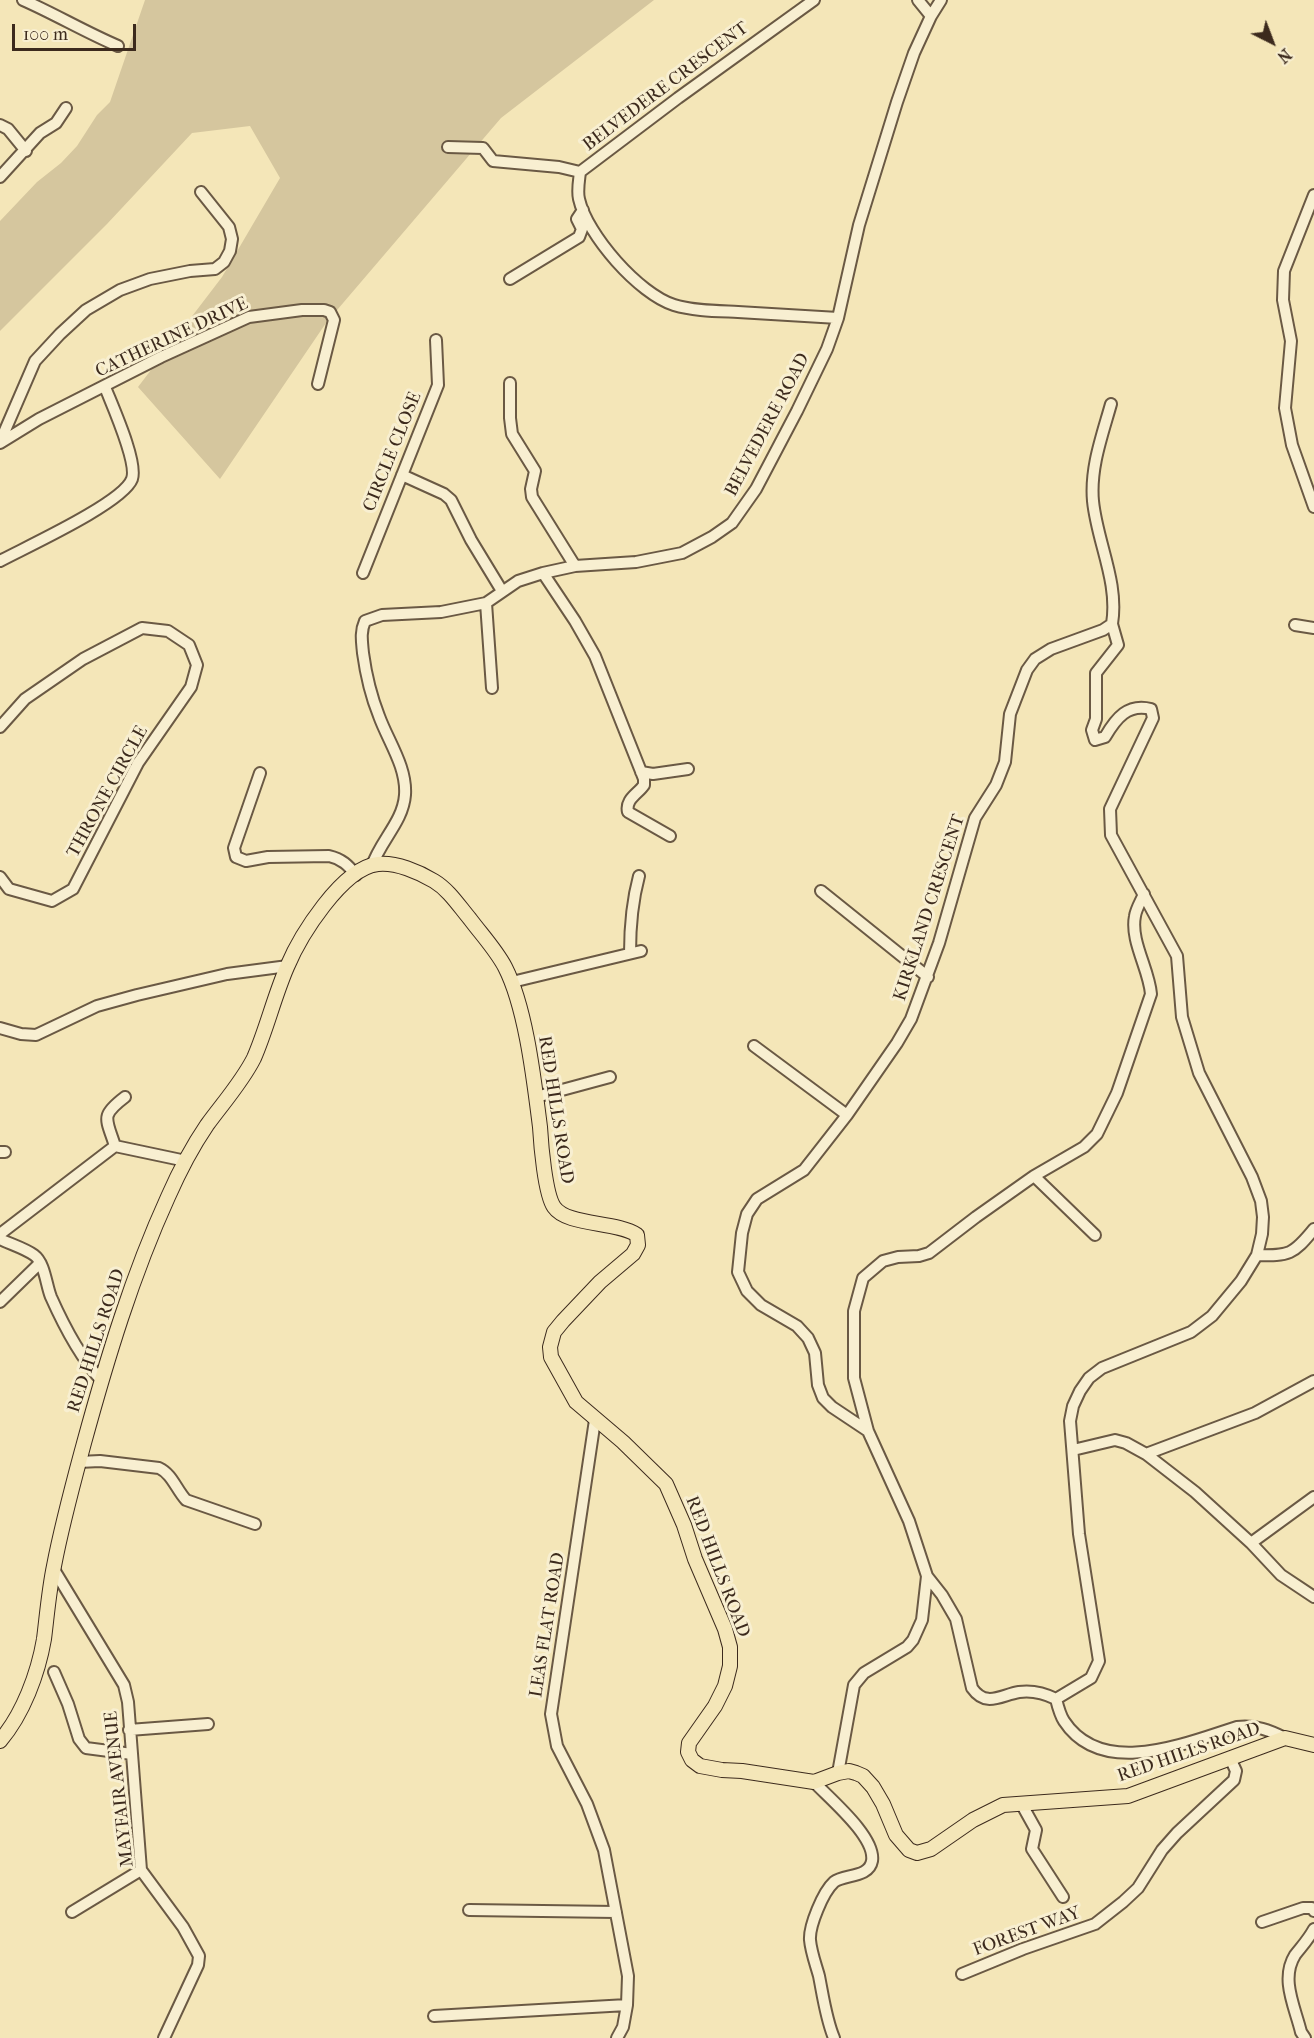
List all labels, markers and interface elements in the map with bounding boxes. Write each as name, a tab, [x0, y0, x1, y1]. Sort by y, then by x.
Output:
scale bar	[15, 12, 140, 50]
north arrow	[1242, 12, 1302, 72]
street label: BELVEDERE CRESCENT	[579, 18, 753, 156]
text: 100 m	[23, 24, 68, 45]
text: N	[1274, 45, 1295, 67]
street label: CATHERINE DRIVE	[92, 293, 252, 383]
street label: BELVEDERE ROAD	[721, 350, 815, 500]
street label: CIRCLE CLOSE	[359, 389, 427, 515]
street label: THRONE CIRCLE	[63, 722, 153, 862]
street label: KIRKLAND CRESCENT	[890, 812, 970, 1004]
street label: RED HILLS ROAD	[533, 1034, 577, 1186]
street label: RED HILLS ROAD	[64, 1267, 130, 1415]
street label: RED HILLS ROAD	[680, 1493, 754, 1641]
street label: LEAS FLAT ROAD	[526, 1551, 570, 1699]
street label: MAYFAIR AVENUE	[101, 1710, 139, 1868]
street label: RED HILLS ROAD	[1115, 1718, 1263, 1788]
street label: FOREST WAY	[970, 1903, 1084, 1961]

